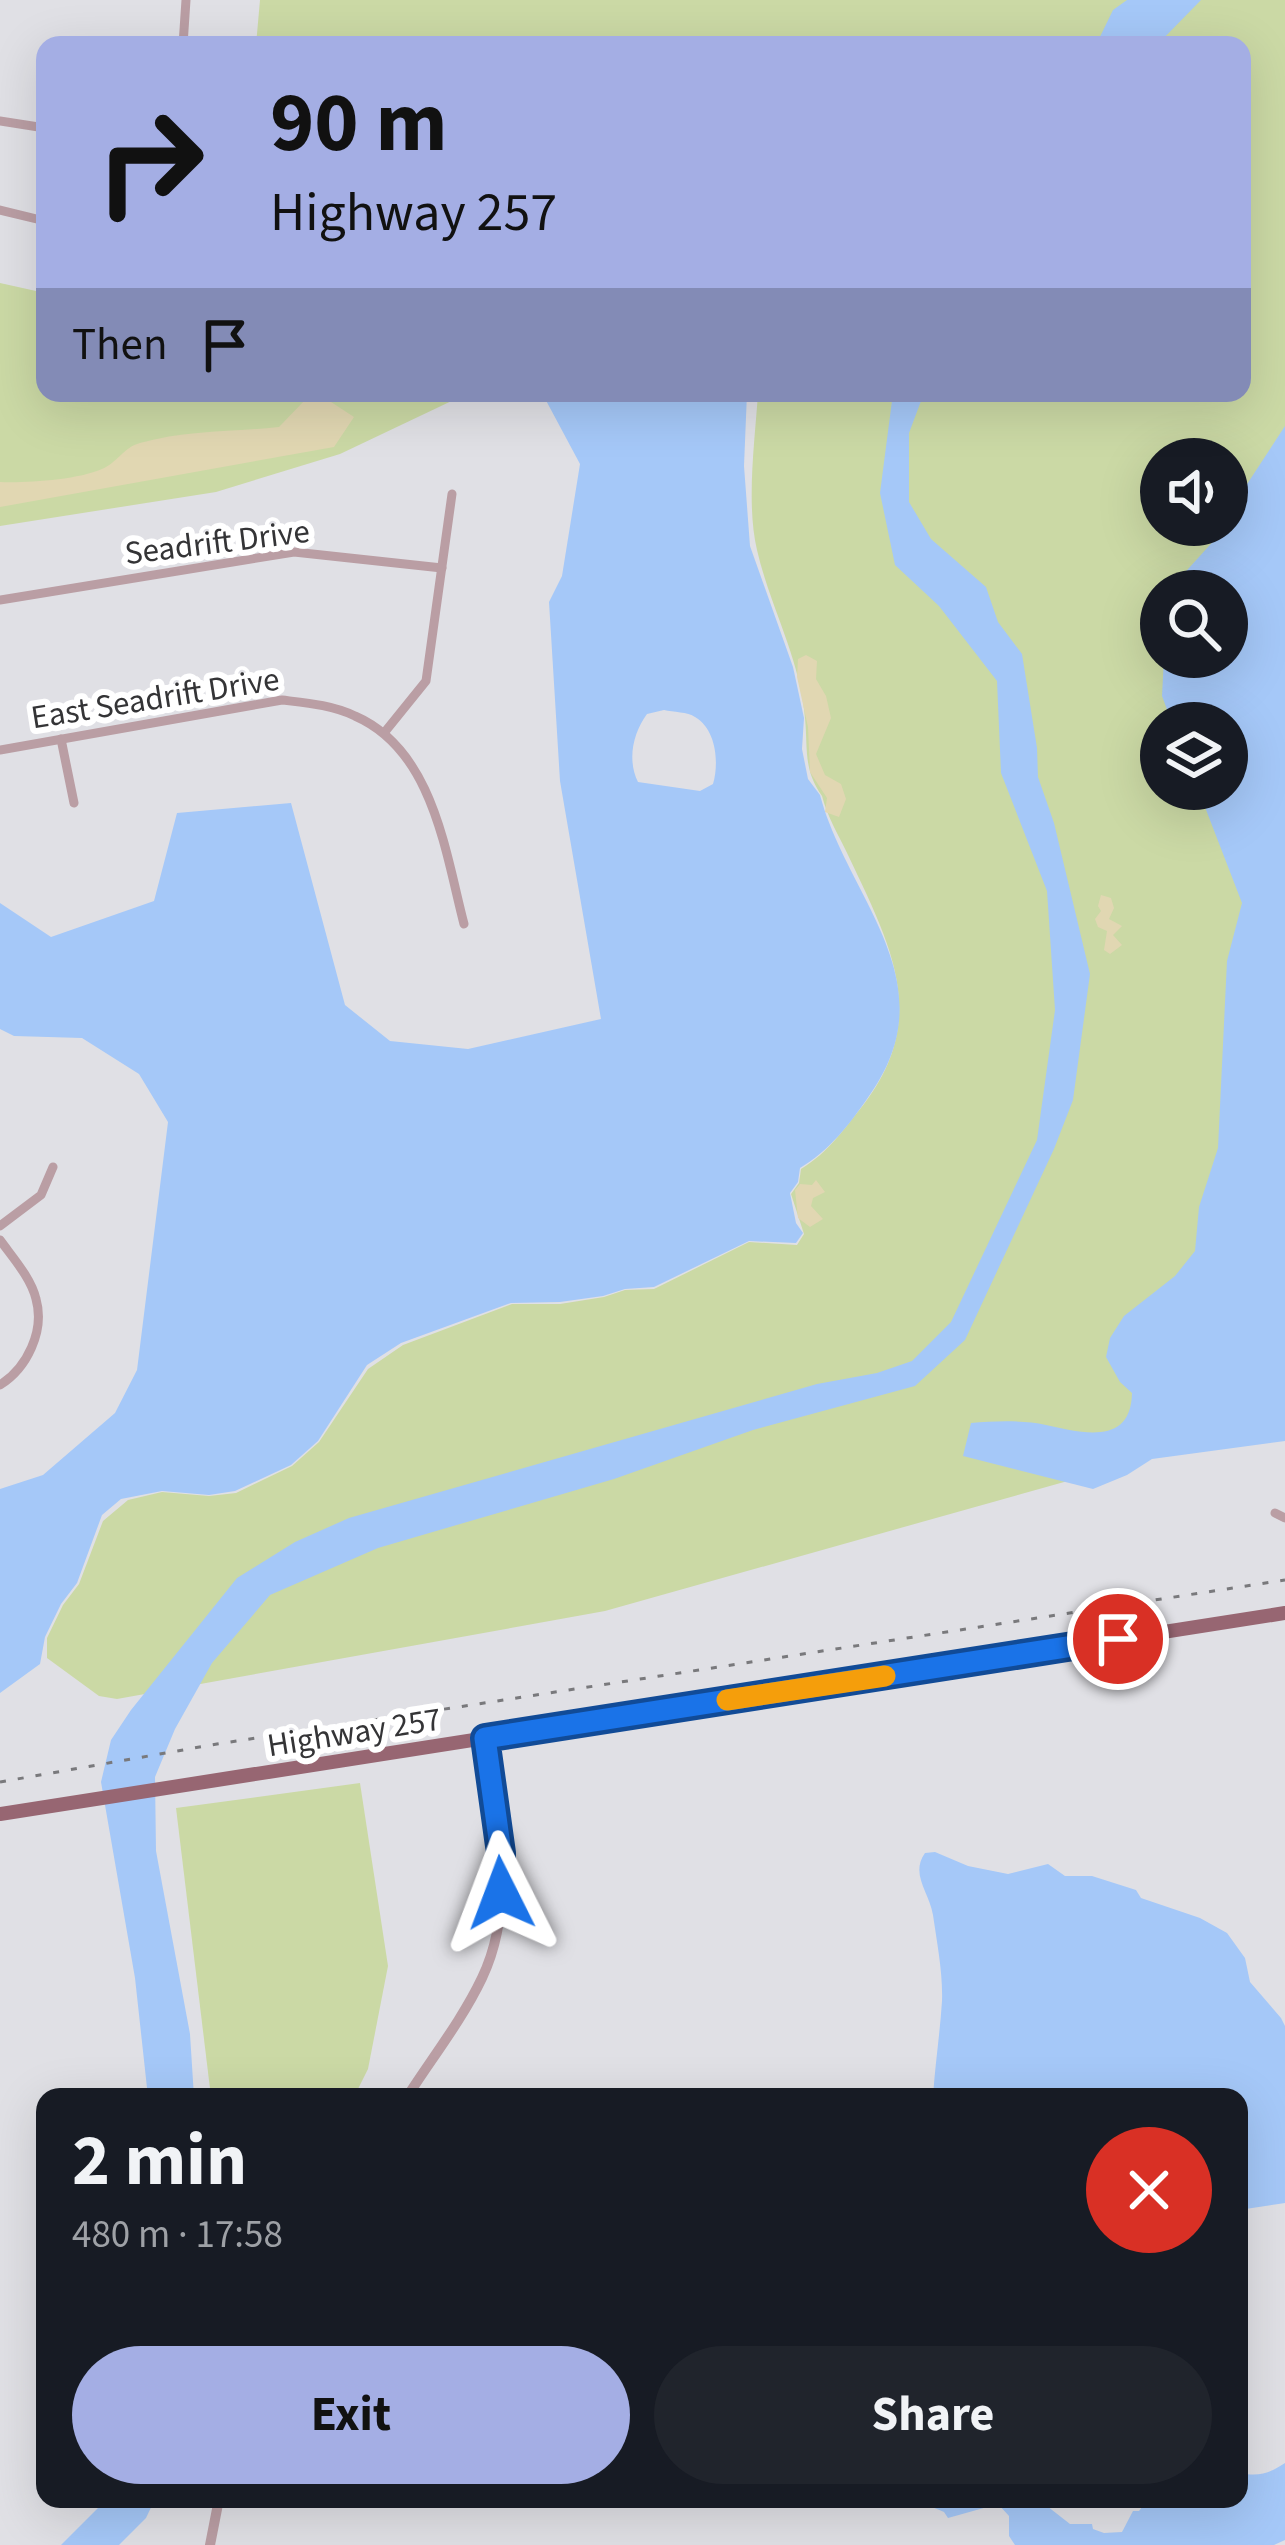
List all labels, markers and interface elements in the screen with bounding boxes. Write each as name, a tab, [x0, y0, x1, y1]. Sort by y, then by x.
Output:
text: 90 m	[270, 64, 448, 184]
icon: right	[72, 84, 228, 240]
text: Highway 257	[270, 175, 557, 252]
icon: arrive	[192, 312, 258, 378]
text: Then	[72, 313, 168, 377]
map controls	[1140, 438, 1248, 810]
button: sound	[1140, 438, 1248, 546]
street label: Seadrift Drive	[122, 508, 312, 577]
button: search	[1140, 570, 1248, 678]
street label: East Seadrift Drive	[28, 656, 283, 741]
button: layers	[1140, 702, 1248, 810]
pin	[1067, 1588, 1169, 1690]
icon: arrive	[1085, 1606, 1151, 1672]
street label: Highway 257	[264, 1696, 445, 1769]
position arrow	[438, 1830, 564, 1956]
text: 2 min	[72, 2110, 247, 2213]
button: close	[1086, 2127, 1212, 2253]
text: 480 m · 17:58	[72, 2207, 283, 2263]
button: Exit	[72, 2346, 630, 2484]
button: Share	[654, 2346, 1212, 2484]

